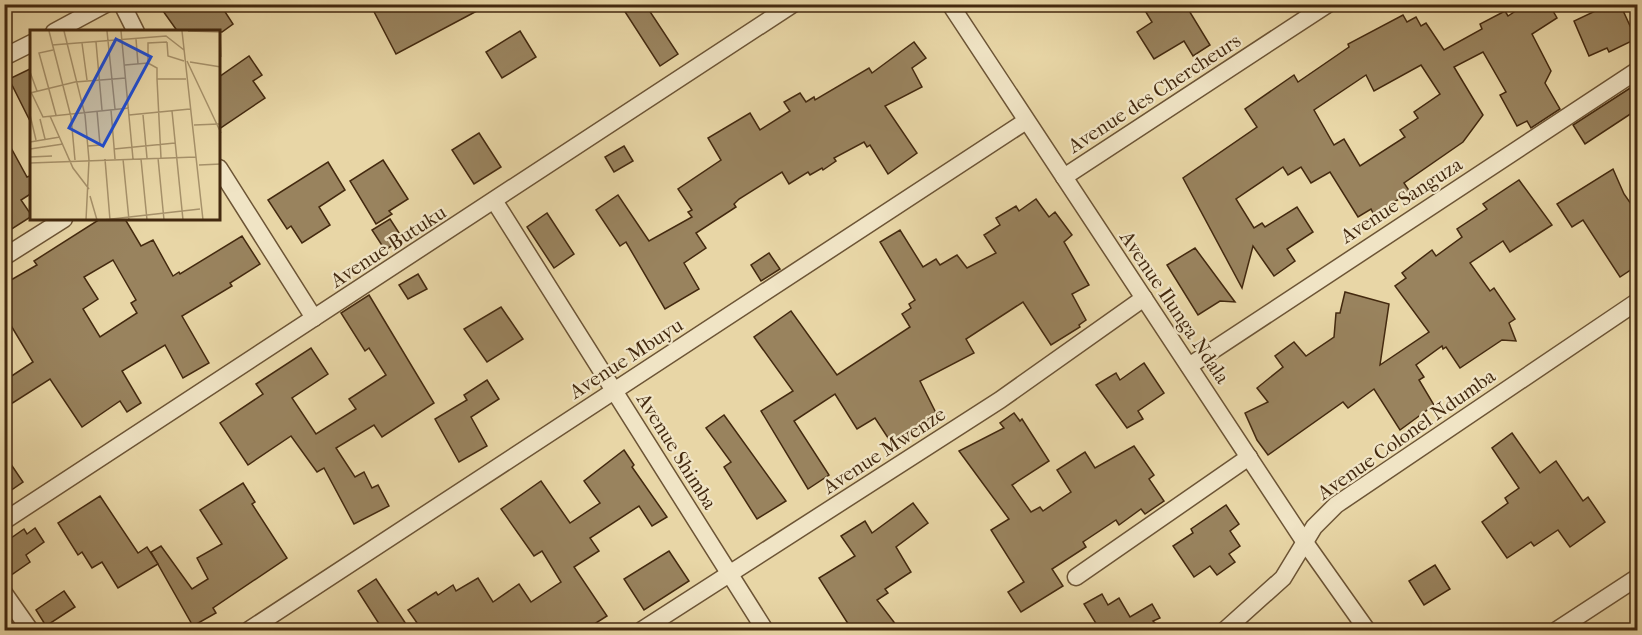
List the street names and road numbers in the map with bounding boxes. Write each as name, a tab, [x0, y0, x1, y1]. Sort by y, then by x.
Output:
street label: Avenue des Chercheurs	[1063, 29, 1245, 158]
street label: Avenue Sanguza	[1335, 152, 1467, 249]
street label: Avenue Butuku	[325, 200, 451, 293]
street label: Avenue Ilunga Ndala	[1114, 226, 1235, 388]
street label: Avenue Mbuyu	[564, 313, 688, 404]
street label: Avenue Colonel Ndumba	[1312, 364, 1500, 505]
street label: Avenue Shimba	[631, 388, 722, 514]
street label: Avenue Mwenze	[818, 402, 950, 499]

